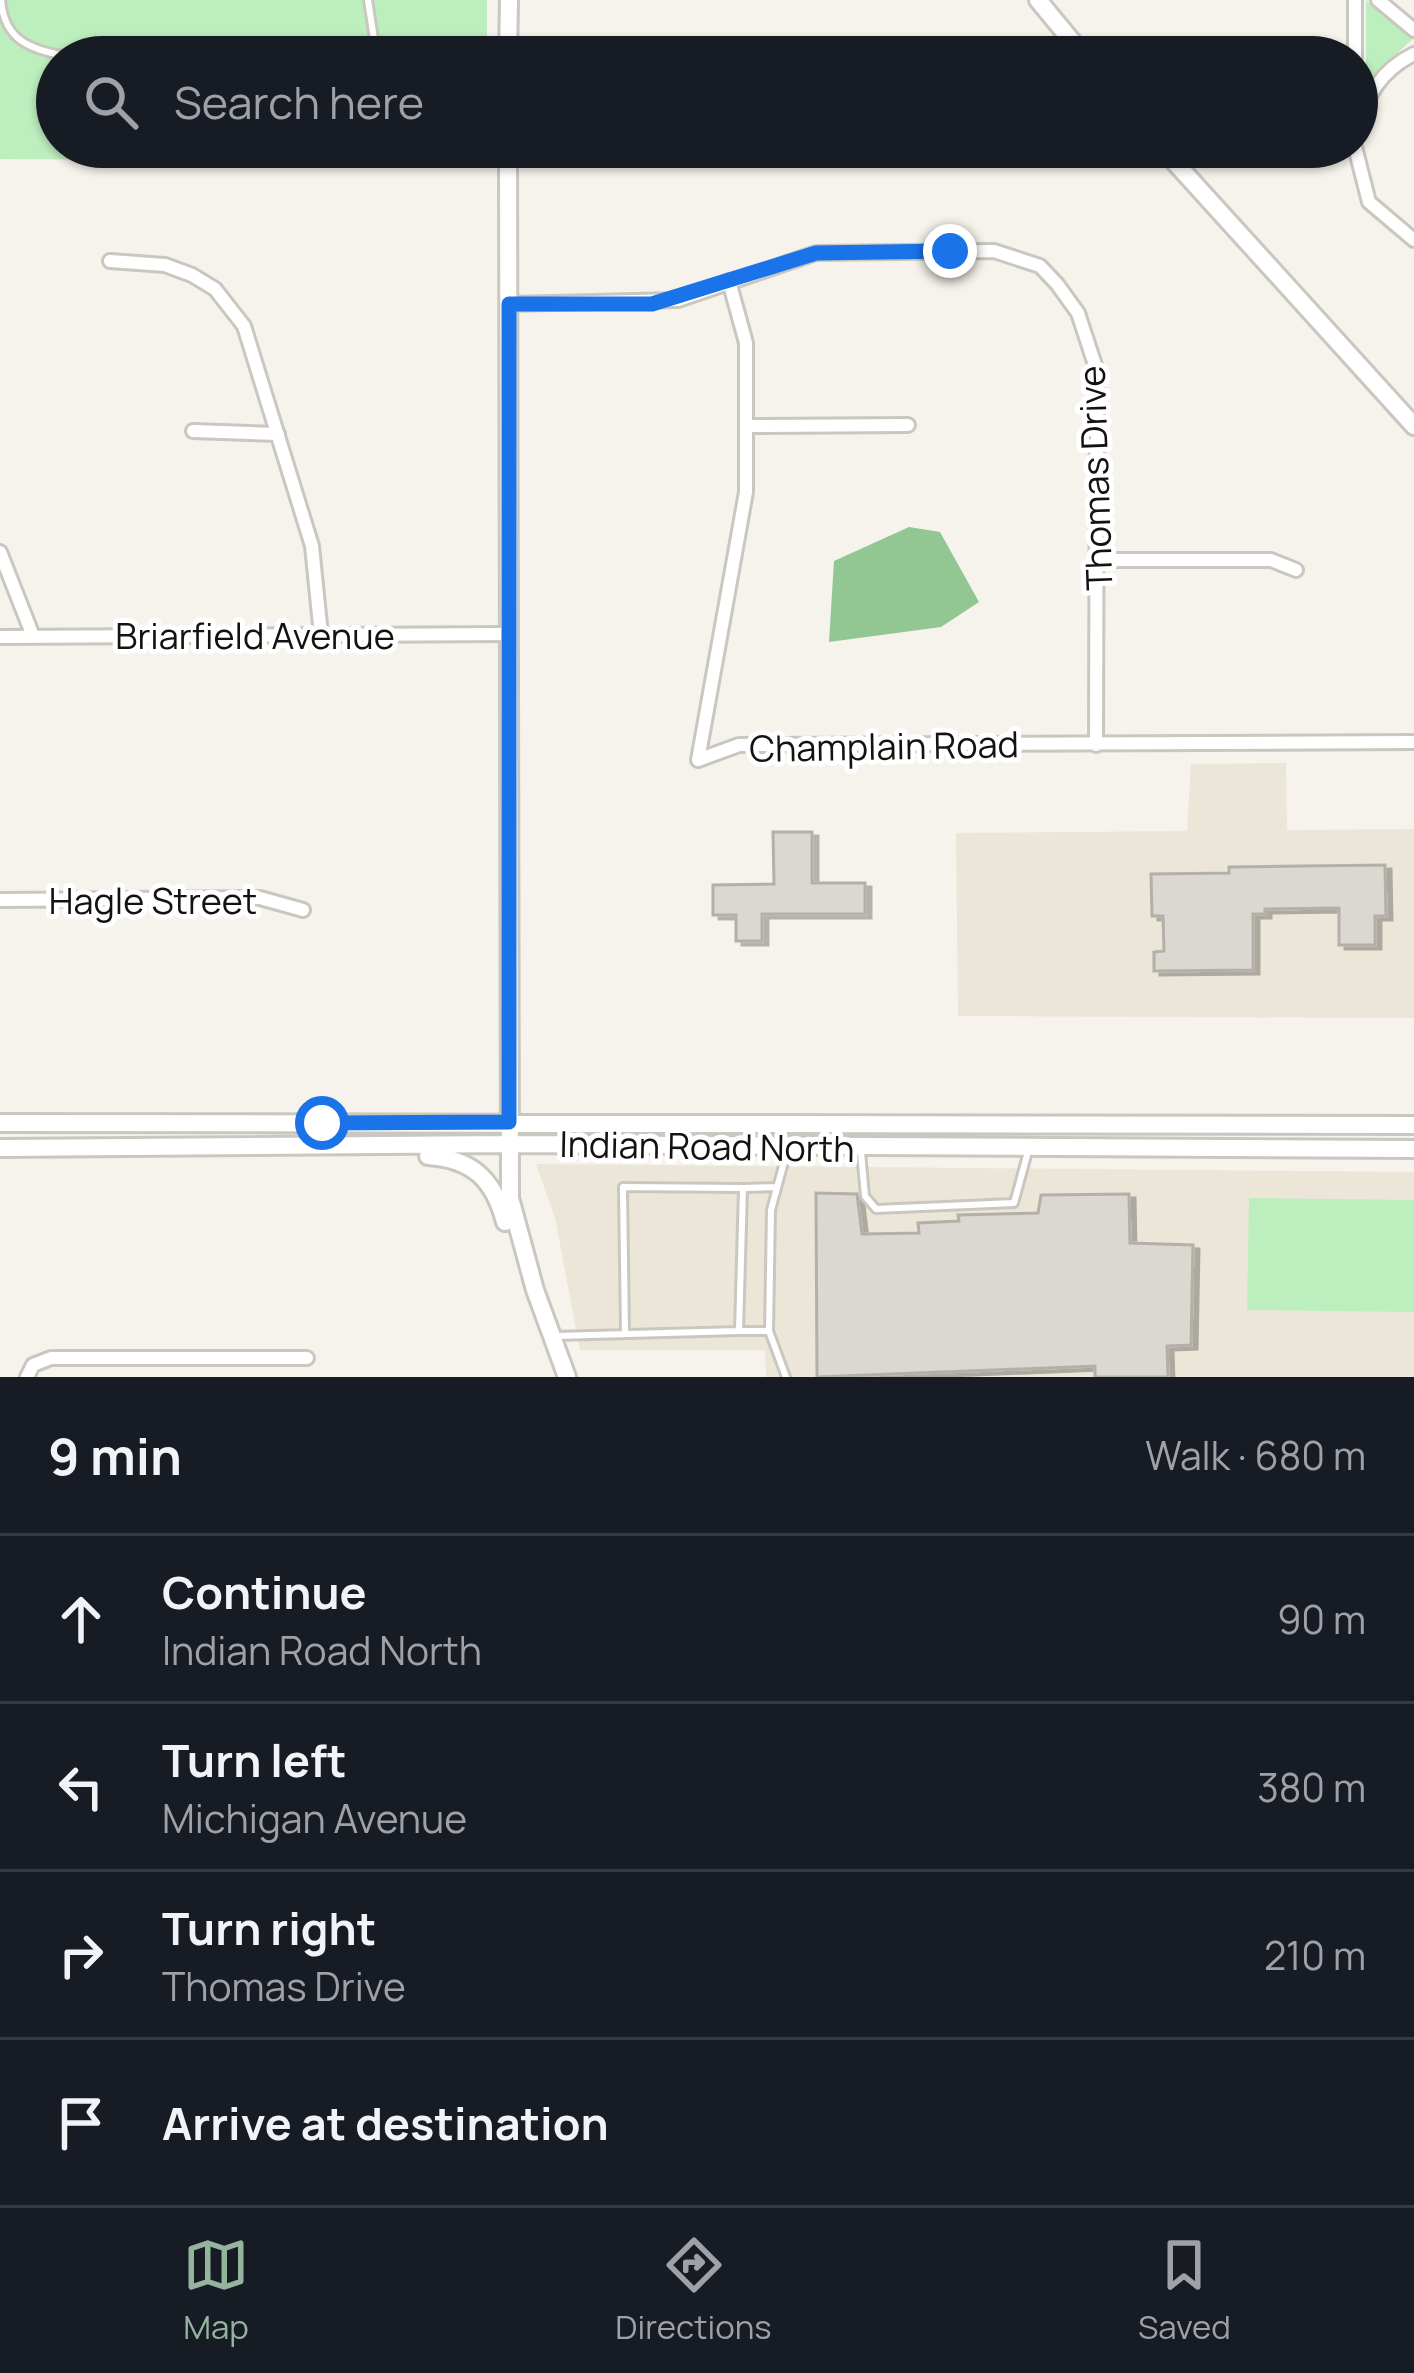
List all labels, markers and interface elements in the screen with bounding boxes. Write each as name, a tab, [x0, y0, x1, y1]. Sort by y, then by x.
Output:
search box	[36, 36, 1378, 168]
icon: search	[78, 69, 144, 135]
text: Search here	[174, 71, 424, 133]
route end	[923, 224, 977, 278]
street label: Thomas Drive	[1067, 365, 1123, 591]
street label: Briarfield Avenue	[115, 611, 395, 660]
street label: Champlain Road	[749, 719, 1019, 773]
street label: Hagle Street	[49, 876, 257, 925]
route start	[295, 1096, 349, 1150]
street label: Indian Road North	[559, 1119, 855, 1173]
text: 9 min	[48, 1421, 182, 1490]
text: Walk · 680 m	[1145, 1428, 1366, 1482]
text: Continue	[162, 1561, 367, 1623]
icon: ahead	[48, 1586, 114, 1652]
text: 90 m	[1277, 1592, 1366, 1646]
text: Indian Road North	[162, 1623, 482, 1677]
text: Turn left	[162, 1729, 347, 1791]
icon: left	[48, 1754, 114, 1820]
text: 380 m	[1257, 1760, 1366, 1814]
text: Michigan Avenue	[162, 1791, 467, 1845]
text: Turn right	[162, 1897, 376, 1959]
icon: right	[48, 1922, 114, 1988]
text: 210 m	[1264, 1928, 1366, 1982]
text: Thomas Drive	[162, 1959, 406, 2013]
icon: arrive	[48, 2090, 114, 2156]
text: Arrive at destination	[162, 2092, 609, 2154]
tab: Map	[183, 2232, 249, 2349]
tab: Directions	[615, 2232, 772, 2349]
tab: Saved	[1138, 2232, 1231, 2349]

